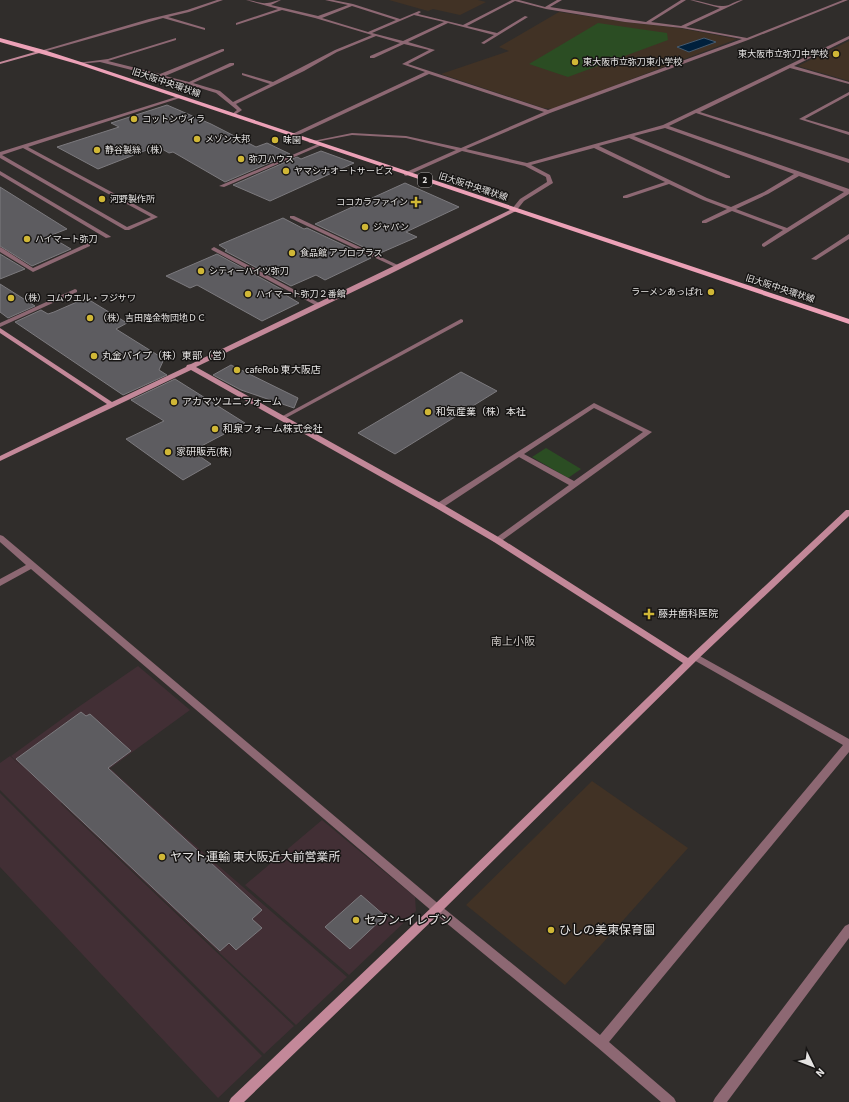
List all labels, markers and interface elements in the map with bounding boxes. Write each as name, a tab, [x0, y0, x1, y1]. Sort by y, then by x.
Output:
place label: 東大阪市立弥刀中学校	[738, 48, 828, 61]
marker: 東大阪市立弥刀中学校	[831, 49, 841, 59]
place label: 東大阪市立弥刀東小学校	[583, 56, 682, 69]
marker: 東大阪市立弥刀東小学校	[570, 57, 580, 67]
street label: 旧大阪中央環状線	[130, 65, 203, 101]
place label: コットンヴィラ	[142, 113, 205, 126]
marker: コットンヴィラ	[129, 114, 139, 124]
place label: メゾン大邦	[205, 133, 250, 146]
marker: メゾン大邦	[192, 134, 202, 144]
place label: 味園	[283, 134, 301, 147]
marker: 味園	[270, 135, 280, 145]
place label: 静谷製絲（株）	[105, 144, 168, 157]
marker: 静谷製絲（株）	[92, 145, 102, 155]
place label: 弥刀ハウス	[249, 153, 294, 166]
marker: 弥刀ハウス	[236, 154, 246, 164]
place label: ヤマシナオートサービス	[294, 165, 393, 178]
marker: ヤマシナオートサービス	[281, 166, 291, 176]
street label: 旧大阪中央環状線	[437, 170, 510, 205]
road number: 2	[418, 173, 432, 187]
place label: 河野製作所	[110, 193, 155, 206]
marker: 河野製作所	[97, 194, 107, 204]
place label: ココカラファイン	[336, 196, 408, 209]
marker: ココカラファイン	[411, 197, 421, 207]
place label: ジャパン	[373, 221, 409, 234]
marker: ジャパン	[360, 222, 370, 232]
place label: ハイマート弥刀	[35, 233, 98, 246]
marker: ハイマート弥刀	[22, 234, 32, 244]
place label: 食品館 アプロプラス	[300, 247, 383, 260]
marker: 食品館 アプロプラス	[287, 248, 297, 258]
place label: シティーハイツ弥刀	[209, 265, 289, 278]
marker: シティーハイツ弥刀	[196, 266, 206, 276]
street label: 旧大阪中央環状線	[744, 272, 817, 307]
place label: ラーメンあっぱれ	[631, 286, 703, 299]
marker: ラーメンあっぱれ	[706, 287, 716, 297]
place label: ハイマート弥刀２番館	[256, 288, 346, 301]
marker: ハイマート弥刀２番館	[243, 289, 253, 299]
place label: （株）コムウエル・フジサワ	[19, 292, 136, 305]
marker: （株）コムウエル・フジサワ	[6, 293, 16, 303]
place label: （株）吉田隆金物団地ＤＣ	[98, 312, 206, 325]
marker: （株）吉田隆金物団地ＤＣ	[85, 313, 95, 323]
place label: 丸金パイプ（株）東部（営）	[102, 349, 232, 363]
marker: 丸金パイプ（株）東部（営）	[89, 351, 99, 361]
place label: cafeRob 東大阪店	[245, 363, 321, 377]
marker: cafeRob 東大阪店	[232, 365, 242, 375]
place label: アカマツユニフォーム	[182, 395, 282, 409]
marker: アカマツユニフォーム	[169, 397, 179, 407]
place label: 和気産業（株）本社	[436, 405, 526, 419]
marker: 和気産業（株）本社	[423, 407, 433, 417]
place label: 和泉フォーム株式会社	[223, 422, 323, 436]
marker: 和泉フォーム株式会社	[210, 424, 220, 434]
place label: 家研販売(株)	[176, 445, 232, 459]
marker: 家研販売(株)	[163, 447, 173, 457]
place label: 藤井歯科医院	[658, 607, 718, 621]
marker: 藤井歯科医院	[643, 608, 655, 620]
district label: 南上小阪	[491, 634, 535, 649]
place label: ヤマト運輸 東大阪近大前営業所	[170, 849, 340, 866]
marker: ヤマト運輸 東大阪近大前営業所	[157, 852, 167, 862]
place label: セブン-イレブン	[364, 912, 452, 929]
marker: セブン-イレブン	[351, 915, 361, 925]
place label: ひしの美東保育園	[559, 922, 655, 939]
marker: ひしの美東保育園	[546, 925, 556, 935]
north arrow	[793, 1046, 833, 1086]
text: N	[812, 1065, 828, 1080]

